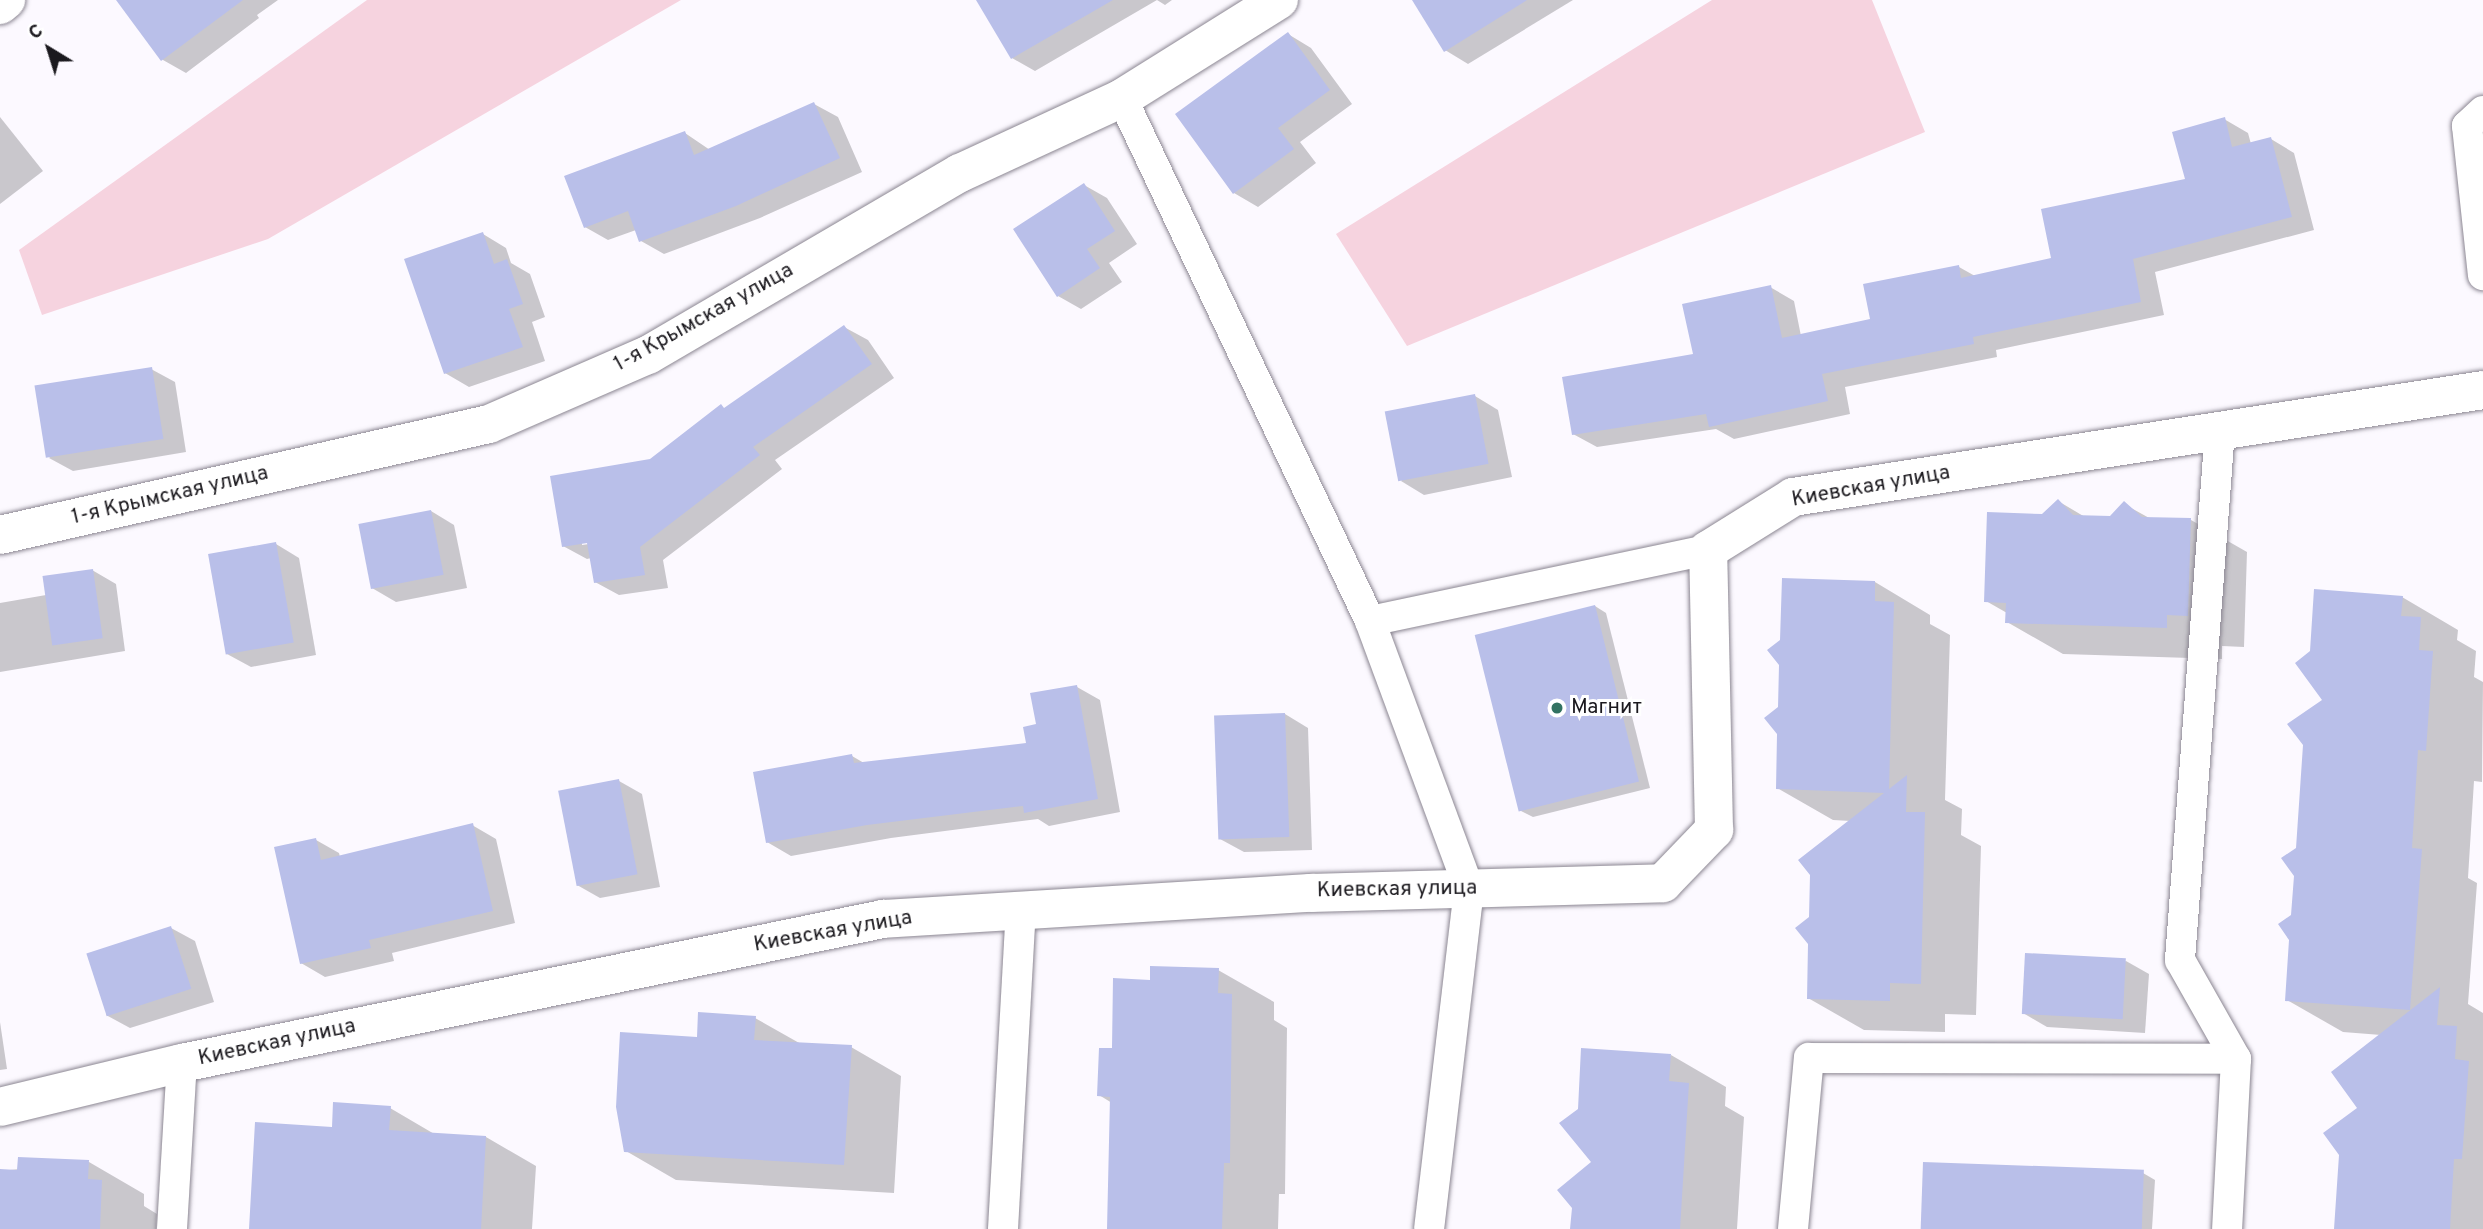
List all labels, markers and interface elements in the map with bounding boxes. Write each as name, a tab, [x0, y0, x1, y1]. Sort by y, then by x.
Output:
north arrow	[14, 14, 84, 84]
text: С	[24, 19, 48, 46]
street label: 1-я Крымская улица	[610, 258, 798, 378]
street label: 1-я Крымская улица	[69, 461, 271, 531]
street label: Киевская улица	[1790, 461, 1952, 513]
place label: Магнит	[1571, 695, 1642, 721]
marker: Магнит	[1549, 700, 1565, 716]
street label: Киевская улица	[1317, 876, 1477, 904]
street label: Киевская улица	[752, 906, 914, 958]
street label: Киевская улица	[196, 1014, 358, 1072]

